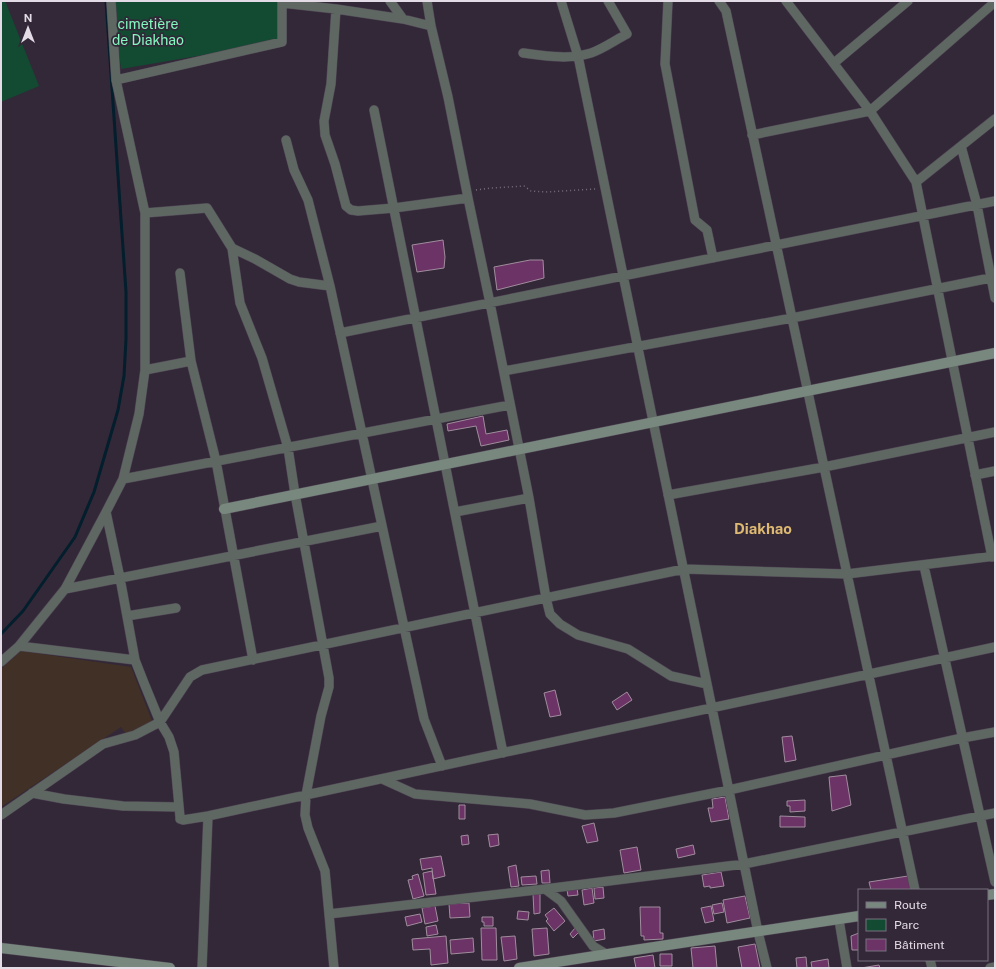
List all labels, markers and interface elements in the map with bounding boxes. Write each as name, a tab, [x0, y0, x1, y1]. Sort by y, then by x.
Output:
north arrow	[8, 8, 48, 48]
text: N	[24, 12, 32, 24]
park label: cimetière de Diakhao	[112, 16, 184, 48]
district label: Diakhao	[734, 520, 792, 537]
legend	[858, 889, 988, 961]
text: Route	[894, 898, 927, 912]
text: Parc	[894, 918, 919, 932]
text: Bâtiment	[894, 938, 945, 952]

